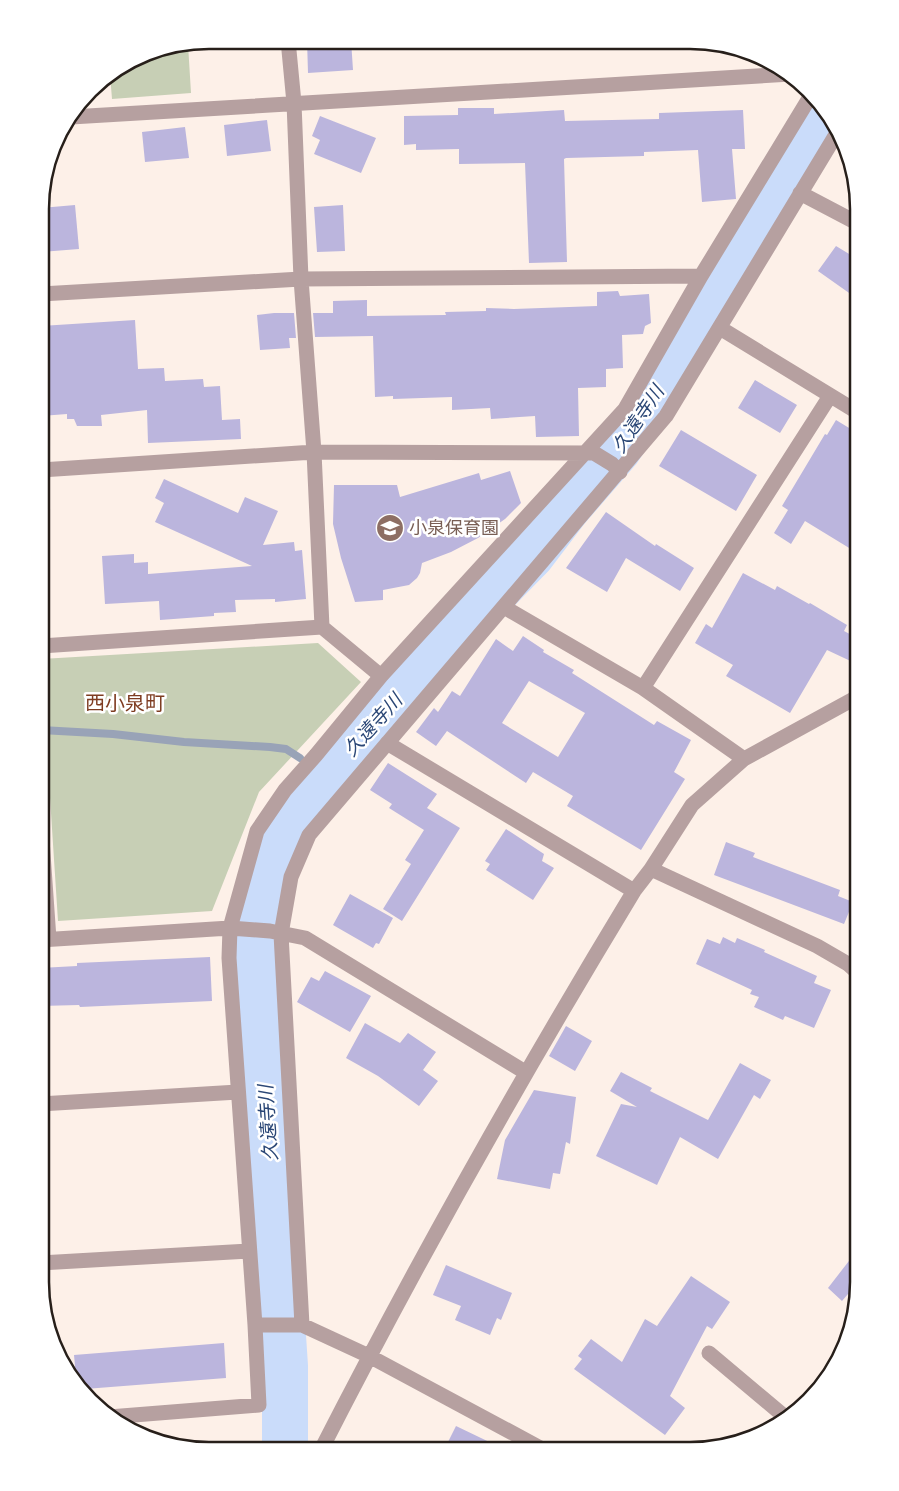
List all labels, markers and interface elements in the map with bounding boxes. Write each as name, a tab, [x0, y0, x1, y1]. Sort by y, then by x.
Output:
water label: 久遠寺川	[606, 378, 672, 458]
school or university icon: 小泉保育園	[375, 513, 405, 543]
place label: 小泉保育園	[409, 515, 499, 541]
water label: 久遠寺川	[338, 686, 410, 762]
district label: 西小泉町	[85, 689, 165, 718]
water label: 久遠寺川	[252, 1082, 284, 1162]

